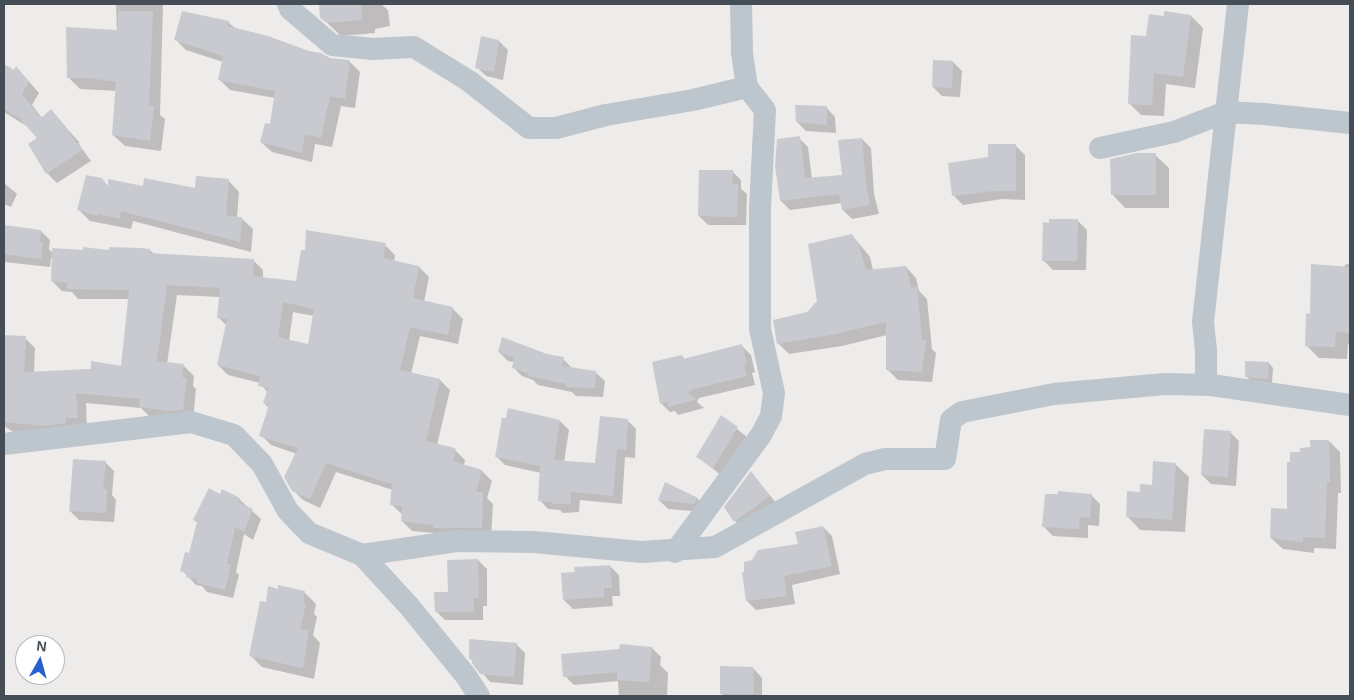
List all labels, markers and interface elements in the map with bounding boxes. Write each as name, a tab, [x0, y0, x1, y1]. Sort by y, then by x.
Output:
north arrow	[15, 635, 65, 685]
text: N	[36, 638, 48, 655]

